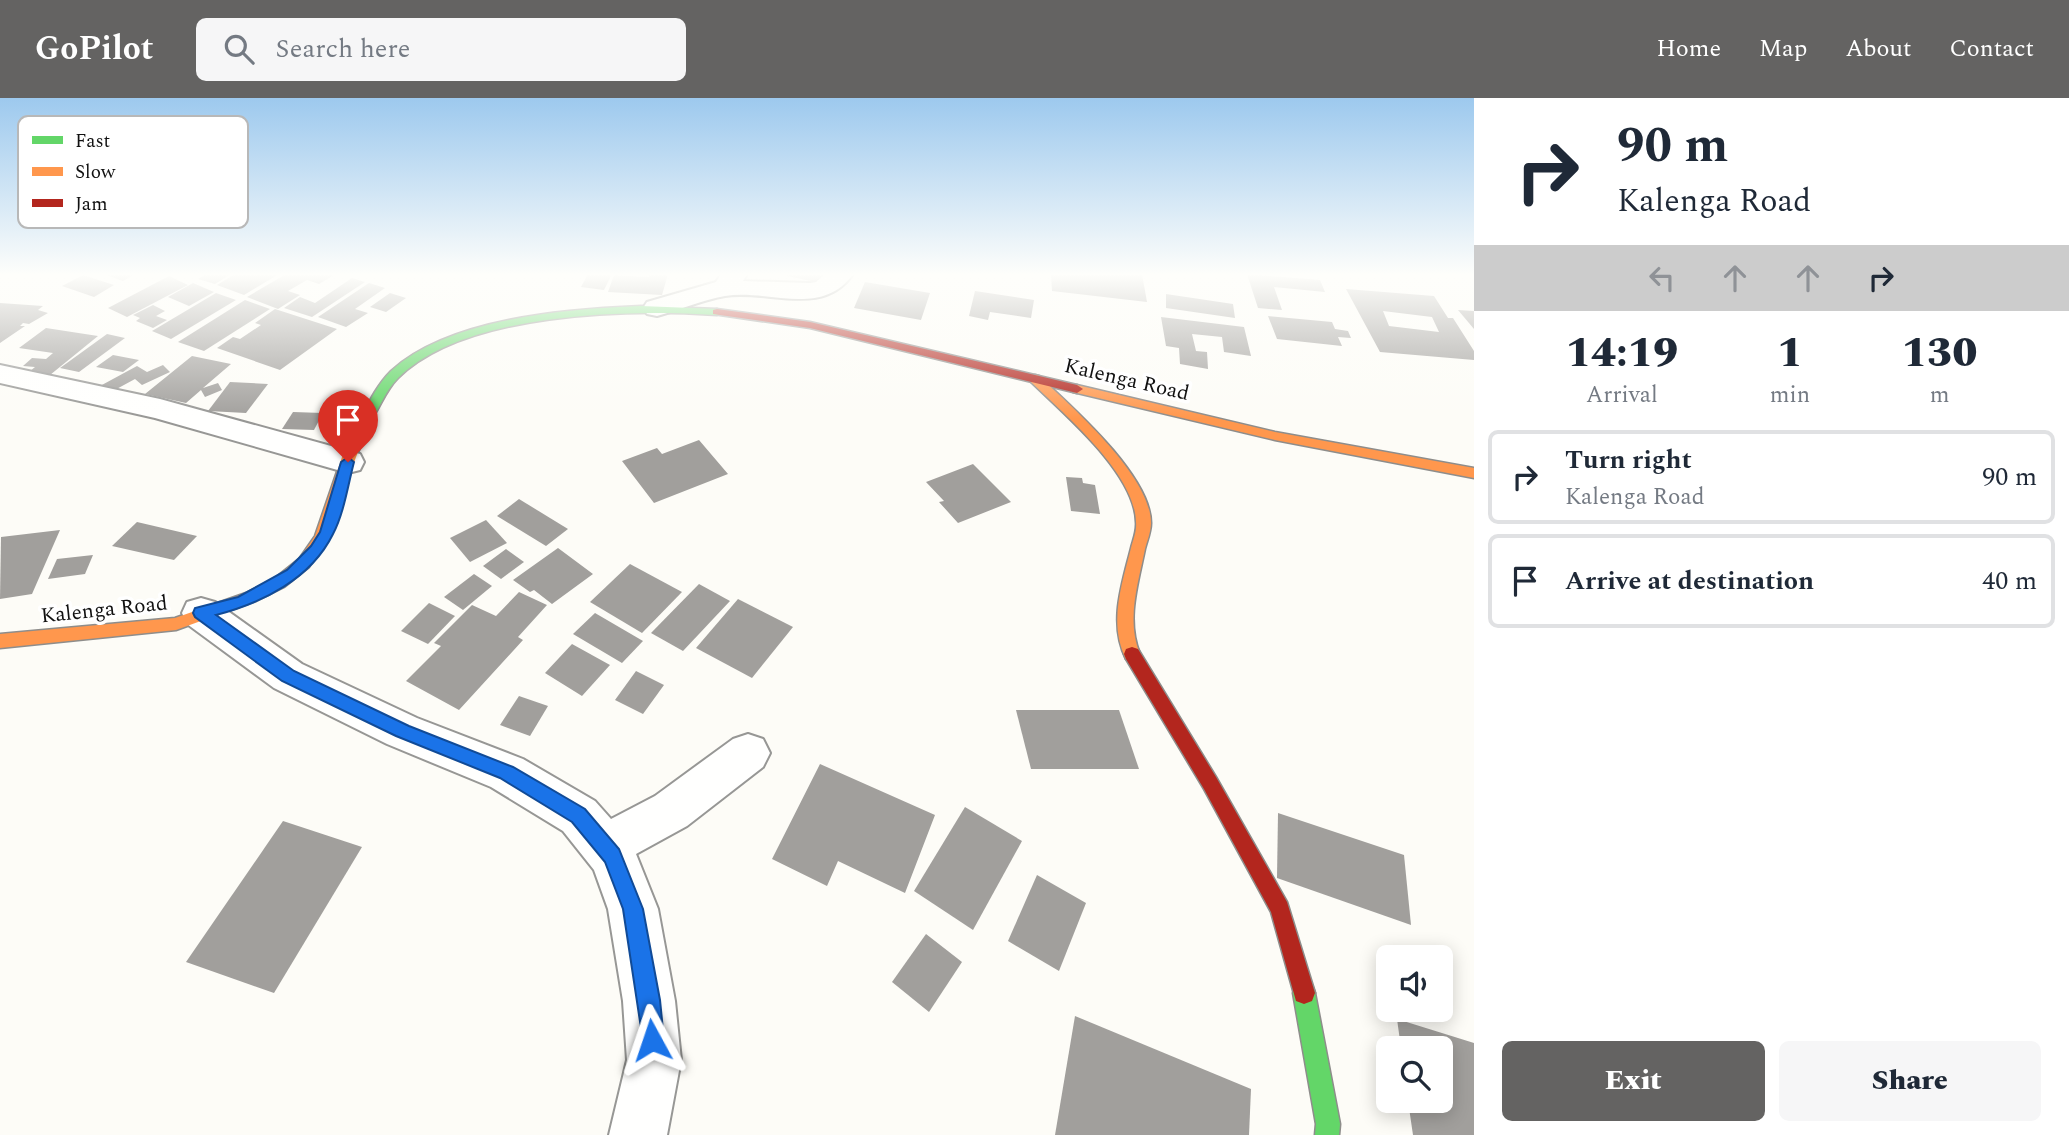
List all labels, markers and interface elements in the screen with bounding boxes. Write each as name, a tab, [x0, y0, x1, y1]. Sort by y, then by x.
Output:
search box	[196, 18, 686, 81]
text: GoPilot	[35, 24, 154, 74]
text: Search here	[276, 29, 410, 69]
icon: search	[220, 30, 258, 68]
text: Home	[1656, 31, 1721, 67]
text: Map	[1759, 31, 1807, 67]
text: About	[1845, 31, 1911, 67]
text: Contact	[1949, 31, 2034, 67]
text: 90 m	[1617, 109, 1728, 184]
legend	[18, 116, 248, 228]
icon: right	[1502, 126, 1593, 217]
text: Fast	[75, 127, 111, 156]
text: Slow	[75, 158, 116, 187]
text: Kalenga Road	[1617, 177, 1811, 226]
text: Jam	[75, 190, 107, 219]
icon: left	[1643, 259, 1681, 297]
icon: ahead	[1716, 259, 1754, 297]
icon: ahead	[1789, 259, 1827, 297]
icon: right	[1862, 259, 1900, 297]
text: 14:19	[1566, 322, 1678, 385]
text: 1	[1777, 322, 1803, 385]
text: 130	[1902, 322, 1977, 385]
street label: Kalenga Road	[1061, 350, 1192, 410]
text: Arrival	[1586, 378, 1658, 413]
text: min	[1770, 378, 1810, 413]
text: m	[1930, 378, 1949, 413]
pin	[318, 390, 378, 462]
icon: arrive	[329, 401, 367, 439]
text: Turn right	[1565, 440, 1692, 480]
text: 90 m	[1982, 457, 2037, 497]
icon: right	[1506, 458, 1544, 496]
text: Kalenga Road	[1565, 480, 1705, 515]
text: Arrive at destination	[1565, 561, 1814, 601]
text: 40 m	[1982, 561, 2037, 601]
icon: arrive	[1506, 562, 1544, 600]
street label: Kalenga Road	[39, 587, 169, 633]
map controls	[1376, 945, 1453, 1113]
button: sound	[1376, 945, 1453, 1022]
position arrow	[615, 1003, 689, 1077]
button: search	[1376, 1036, 1453, 1113]
button: Exit	[1502, 1041, 1765, 1121]
button: Share	[1779, 1041, 2041, 1121]

